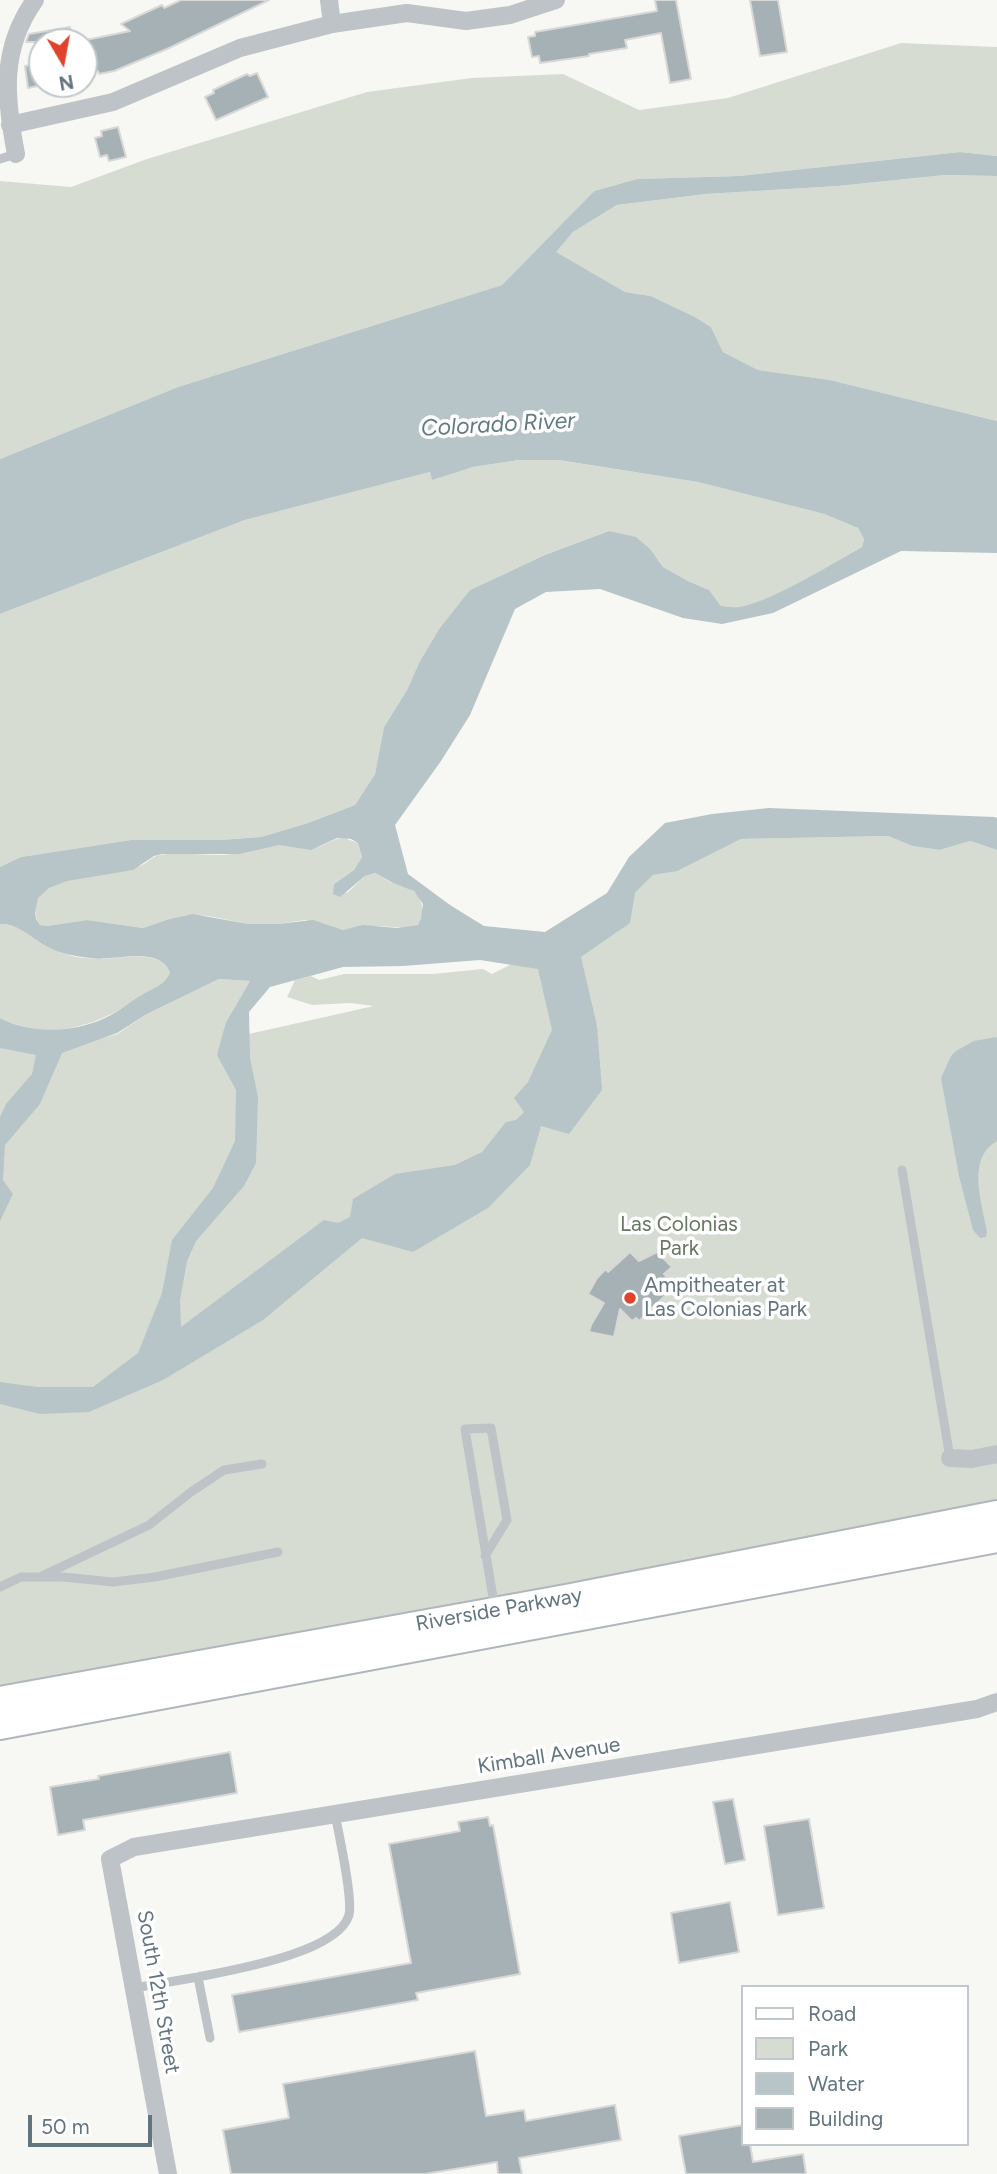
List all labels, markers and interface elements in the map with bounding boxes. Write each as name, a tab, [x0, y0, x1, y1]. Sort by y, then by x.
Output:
north arrow	[28, 28, 98, 98]
text: N	[57, 70, 76, 95]
water label: Colorado River	[420, 407, 576, 443]
park label: Las Colonias Park	[620, 1212, 738, 1262]
place label: Ampitheater at Las Colonias Park	[644, 1273, 807, 1323]
marker: Ampitheater at Las Colonias Park	[622, 1290, 638, 1306]
street label: Riverside Parkway	[414, 1583, 584, 1637]
street label: Kimball Avenue	[476, 1732, 622, 1780]
street label: South 12th Street	[131, 1908, 185, 2076]
legend	[741, 1985, 969, 2146]
text: Road	[808, 2001, 856, 2026]
text: Park	[808, 2036, 848, 2061]
text: Water	[808, 2071, 864, 2096]
scale bar	[32, 2100, 156, 2144]
text: Building	[808, 2106, 883, 2131]
text: 50 m	[41, 2114, 90, 2139]

